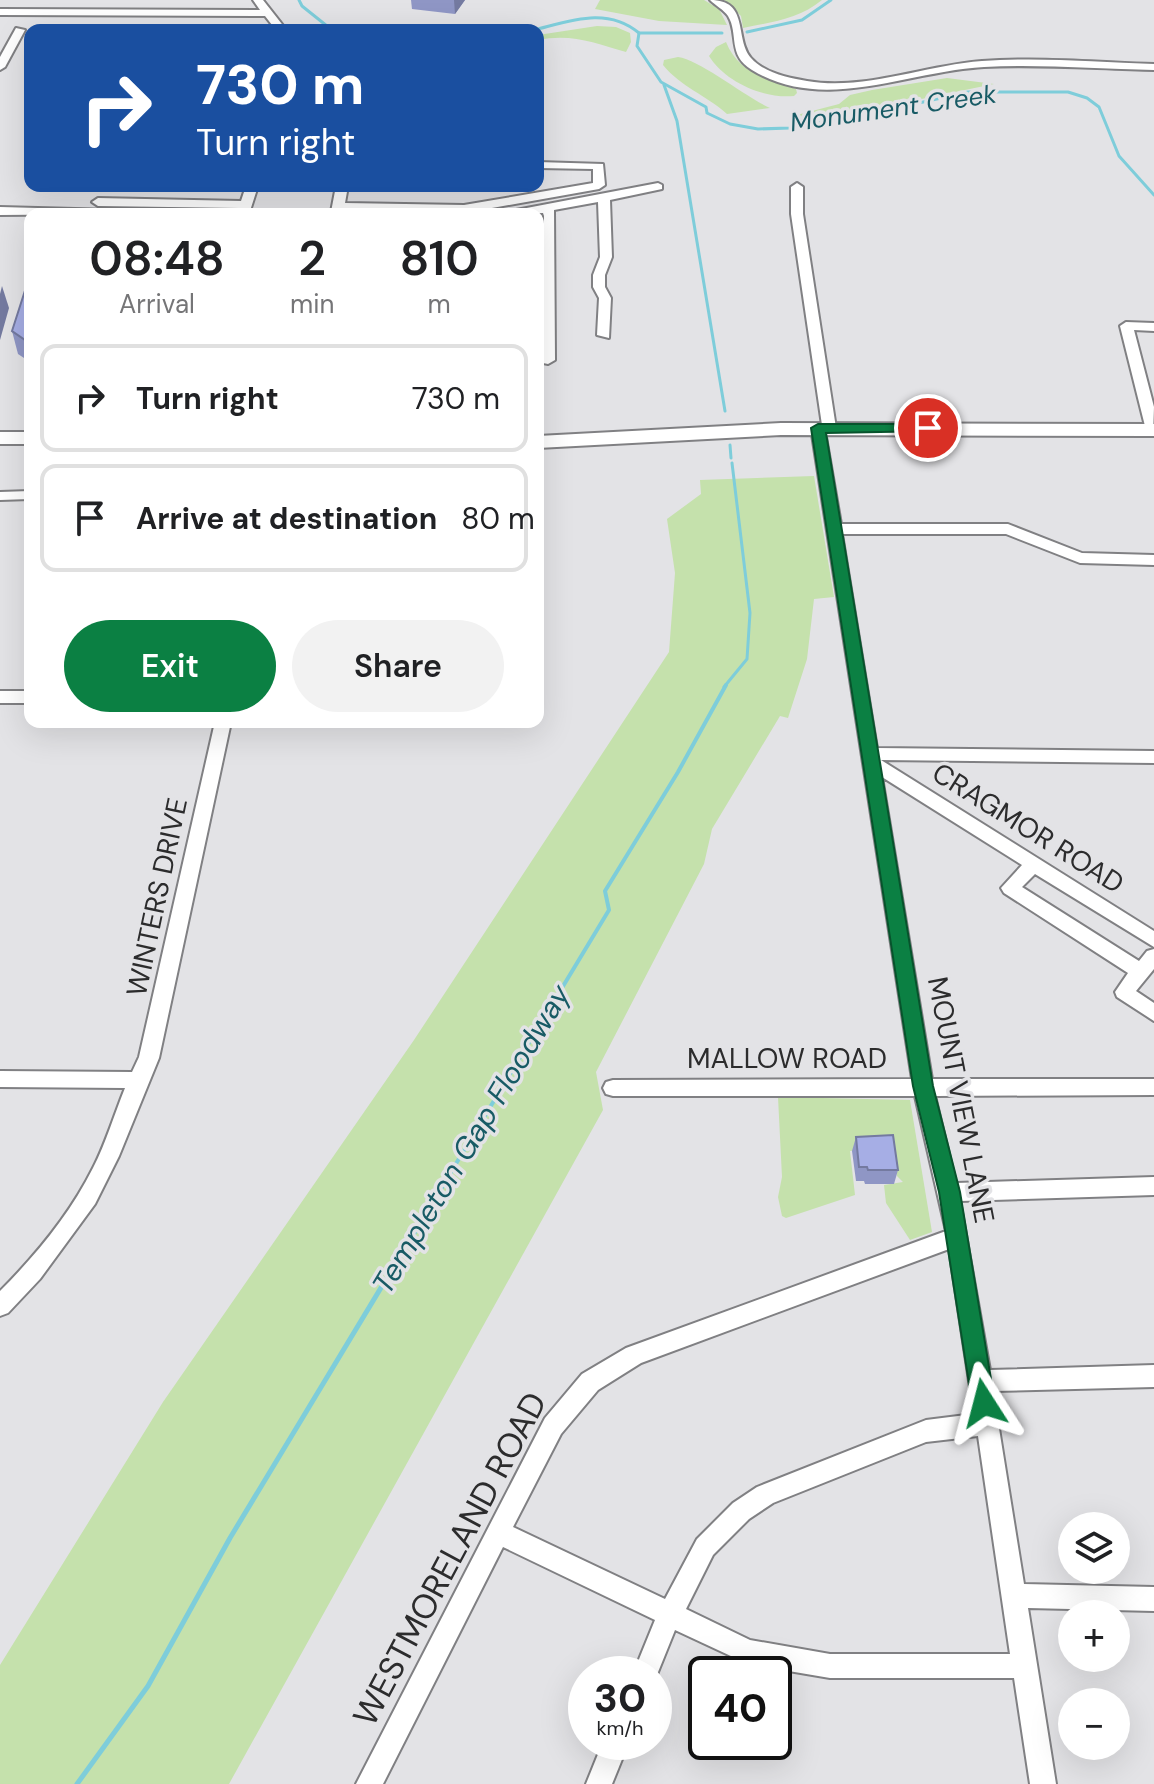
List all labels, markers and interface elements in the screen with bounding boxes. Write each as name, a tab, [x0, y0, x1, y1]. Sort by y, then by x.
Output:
text: 730 m	[196, 48, 365, 121]
icon: right	[64, 56, 168, 160]
water label: Monument Creek	[788, 77, 999, 139]
text: Turn right	[196, 119, 355, 166]
text: 08:48	[89, 227, 225, 290]
text: 2	[298, 227, 326, 290]
text: 810	[400, 227, 479, 290]
text: Arrival	[119, 287, 195, 321]
text: min	[290, 287, 334, 321]
text: m	[428, 287, 451, 321]
icon: right	[68, 376, 112, 420]
text: Turn right	[136, 379, 279, 418]
text: 730 m	[412, 379, 500, 418]
pin	[894, 394, 962, 462]
icon: arrive	[906, 406, 950, 450]
icon: arrive	[68, 496, 112, 540]
text: Arrive at destination	[136, 499, 437, 538]
text: 80 m	[461, 499, 535, 538]
button: Exit	[64, 620, 276, 712]
button: Share	[292, 620, 504, 712]
street label: CRAGMOR ROAD	[925, 754, 1131, 902]
street label: WINTERS DRIVE	[118, 794, 196, 1000]
street label: MOUNT VIEW LANE	[919, 974, 1003, 1226]
water label: Templeton Gap Floodway	[363, 976, 580, 1301]
street label: MALLOW ROAD	[687, 1040, 887, 1077]
position arrow	[942, 1361, 1026, 1445]
street label: WESTMORELAND ROAD	[343, 1384, 557, 1734]
map controls	[1058, 1512, 1130, 1760]
button: layers	[1058, 1512, 1130, 1584]
button: +	[1058, 1600, 1130, 1672]
speed limit sign: 40	[688, 1656, 792, 1760]
text: 30	[594, 1672, 646, 1724]
button: −	[1058, 1688, 1130, 1760]
text: km/h	[596, 1715, 644, 1741]

